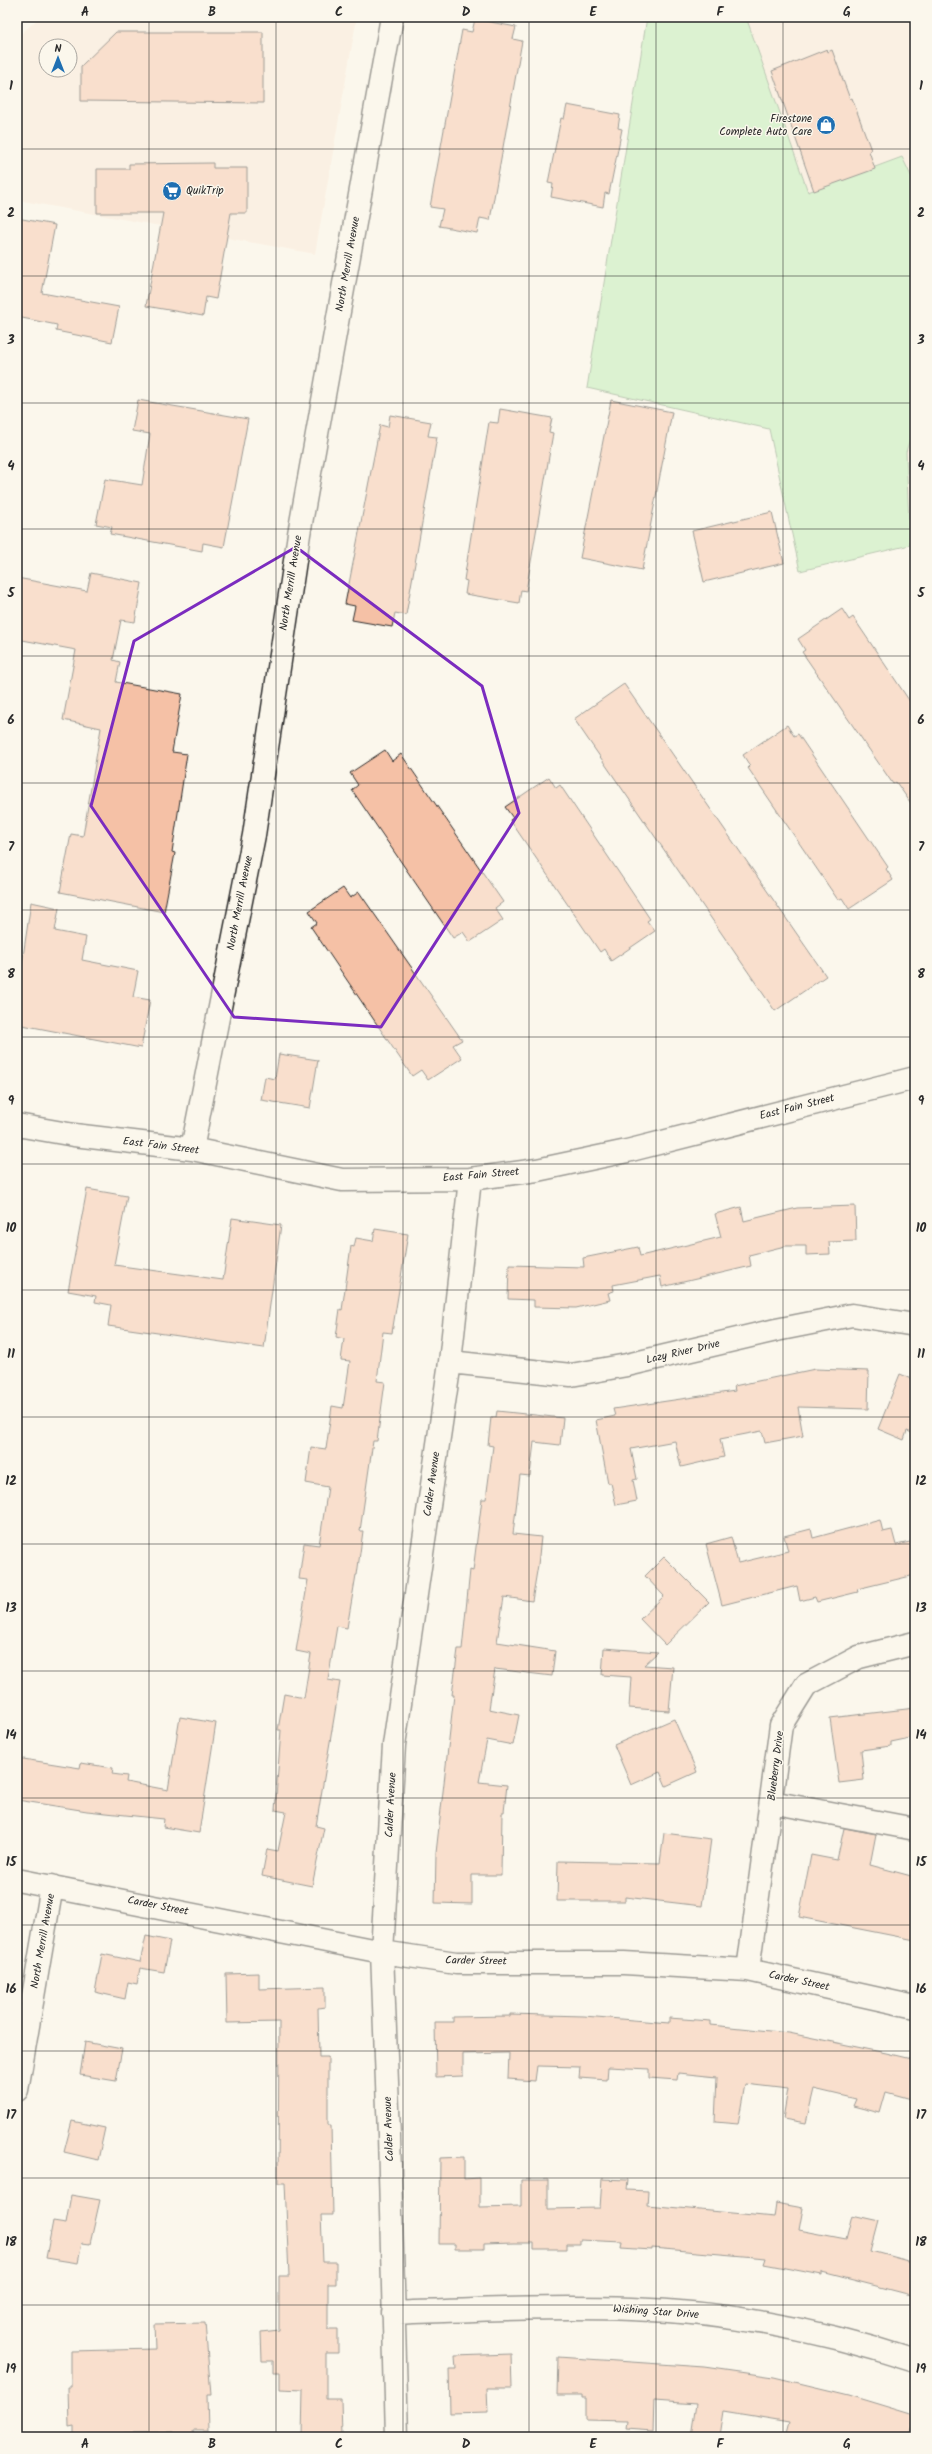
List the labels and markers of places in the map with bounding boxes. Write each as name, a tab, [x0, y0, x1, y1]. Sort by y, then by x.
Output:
place label: Firestone Complete Auto Care	[719, 110, 812, 141]
shop icon: Firestone Complete Auto Care	[815, 114, 837, 136]
supermarket icon: QuikTrip	[161, 180, 183, 202]
place label: QuikTrip	[186, 182, 224, 200]

